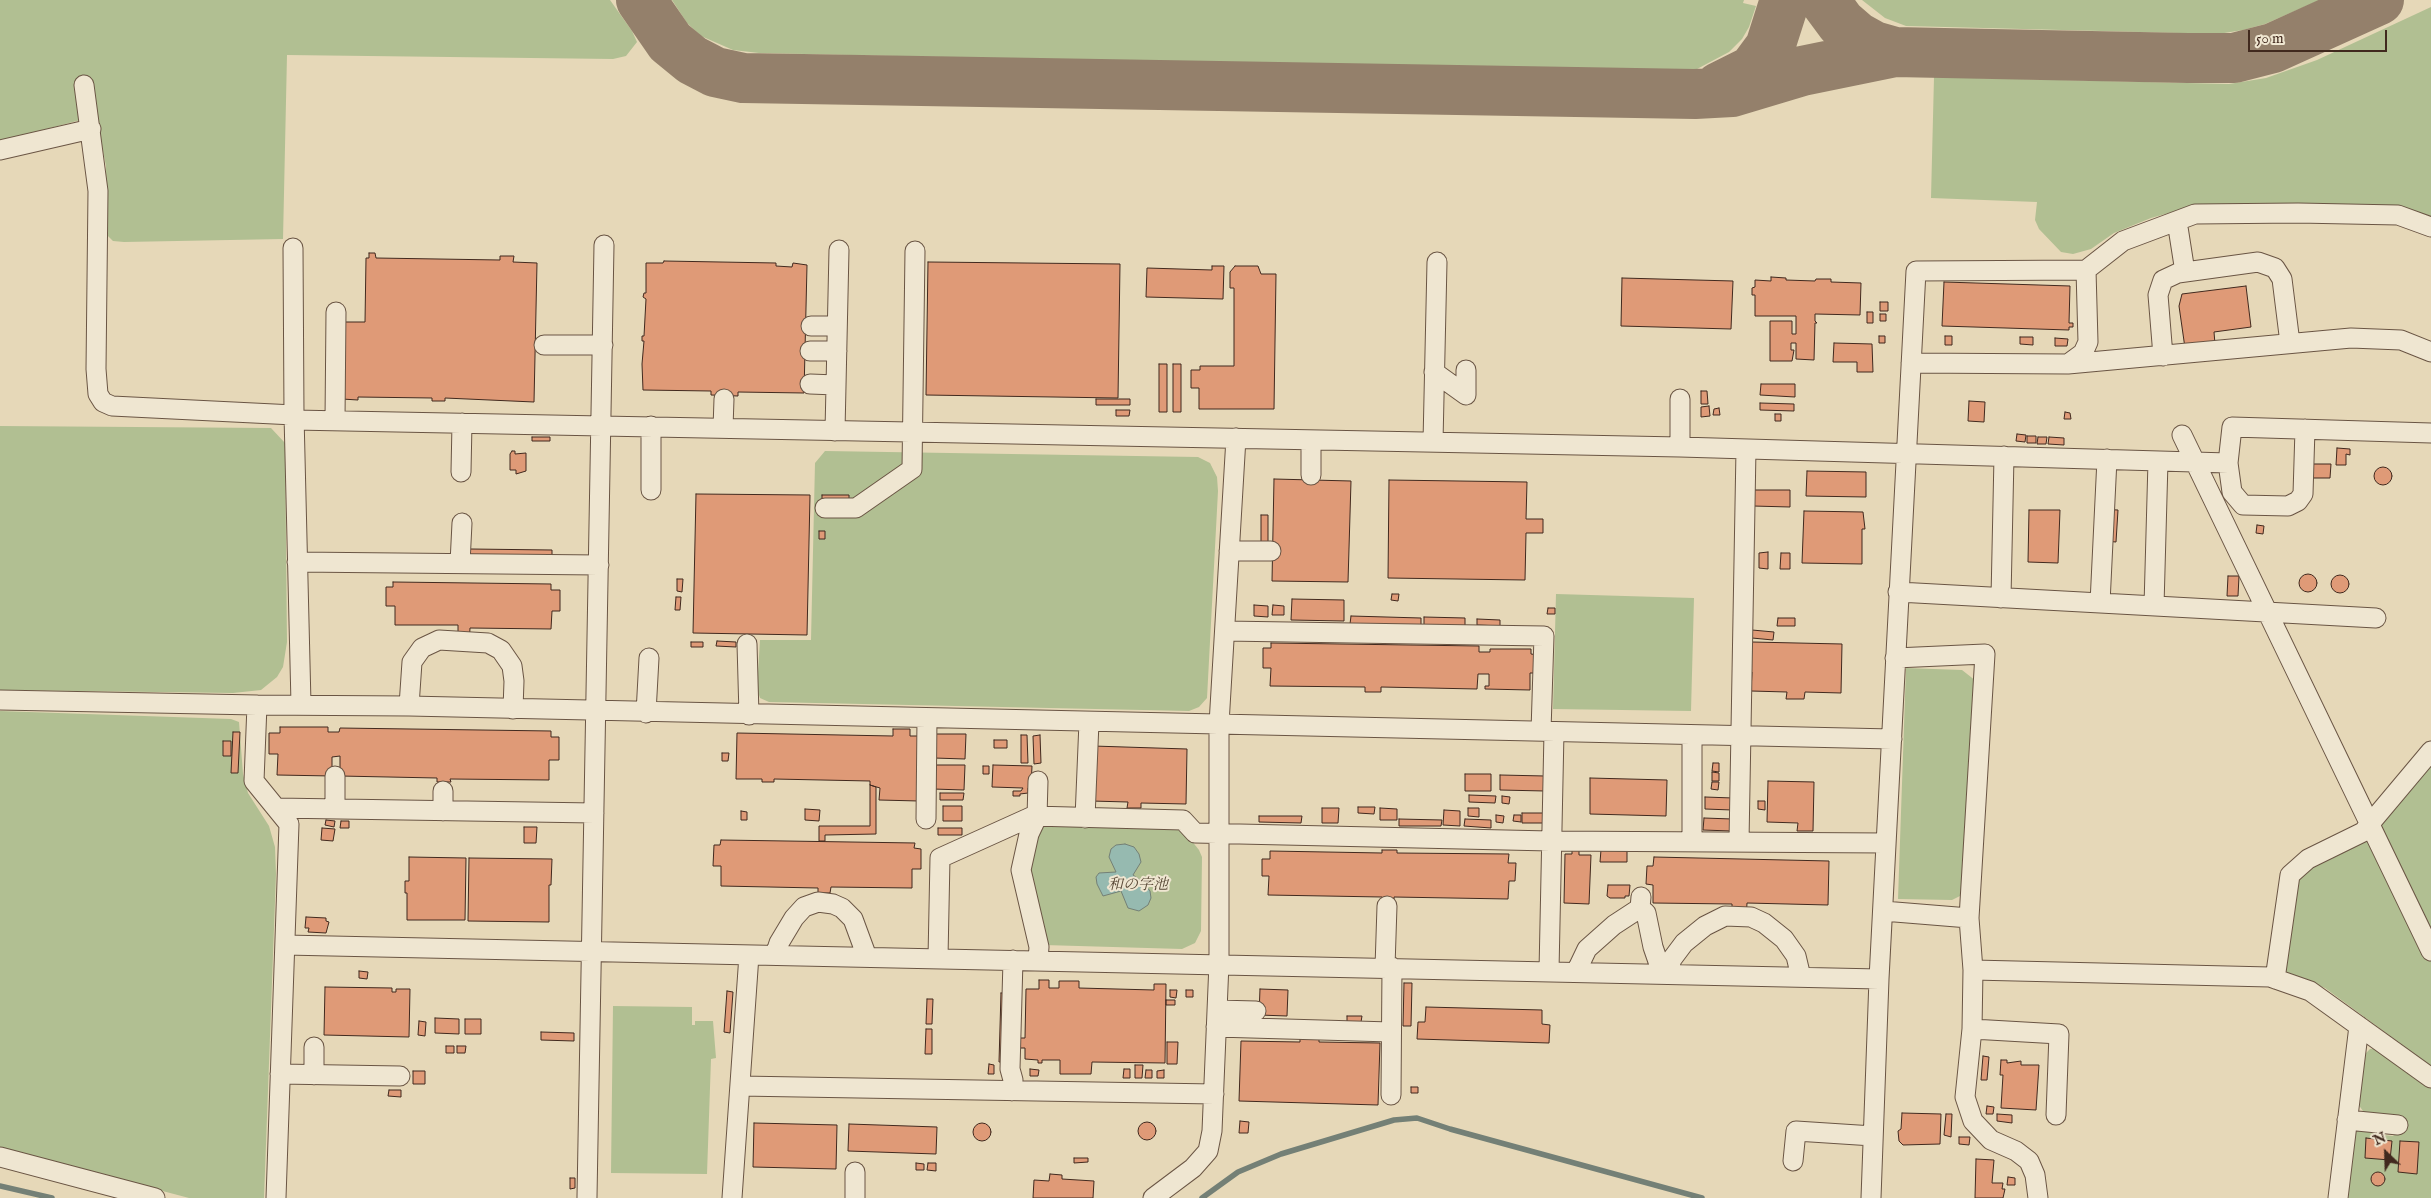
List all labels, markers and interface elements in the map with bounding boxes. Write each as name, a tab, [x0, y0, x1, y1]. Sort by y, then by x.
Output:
scale bar	[2251, 20, 2390, 52]
text: 50 m	[2256, 29, 2284, 48]
park label: 和の字池	[1108, 877, 1168, 895]
north arrow	[2361, 1128, 2411, 1178]
text: N	[2371, 1129, 2389, 1150]

